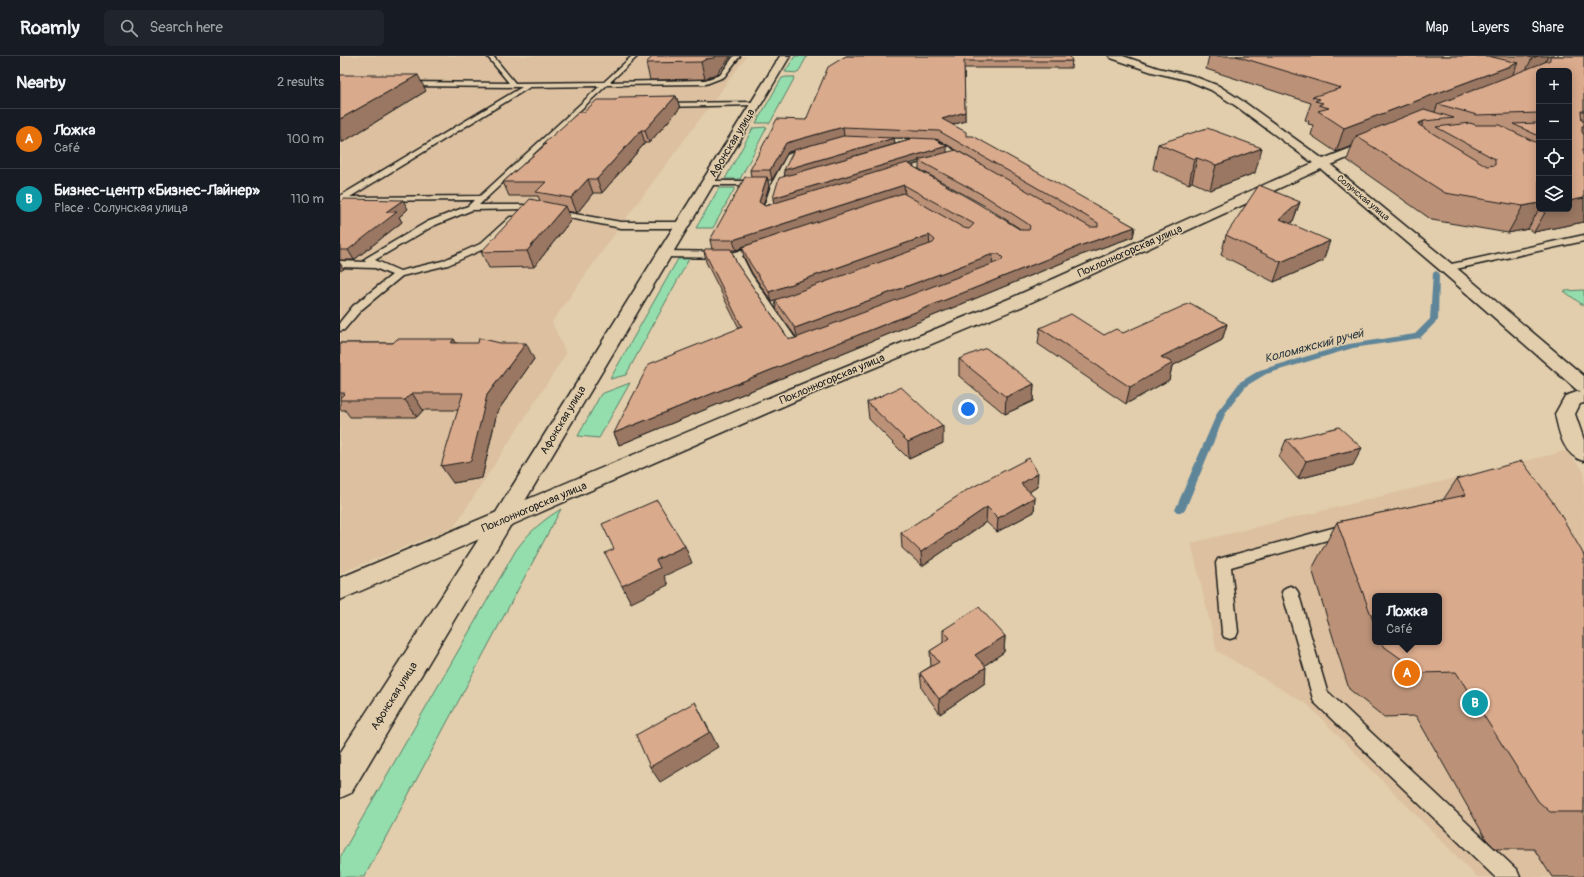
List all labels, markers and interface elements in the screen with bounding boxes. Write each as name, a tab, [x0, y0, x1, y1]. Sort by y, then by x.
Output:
search box	[104, 10, 384, 46]
text: Roamly	[20, 16, 80, 40]
icon: search	[118, 17, 140, 39]
text: Search here	[150, 18, 223, 37]
text: Map	[1426, 19, 1449, 36]
text: Layers	[1471, 19, 1509, 36]
text: Share	[1531, 19, 1564, 36]
map controls	[1536, 68, 1572, 212]
button: +	[1536, 68, 1572, 104]
text: Nearby	[16, 72, 65, 93]
text: 2 results	[277, 74, 324, 90]
button: −	[1536, 104, 1572, 140]
street label: Афонская улица	[706, 106, 758, 180]
text: Ложка	[54, 121, 95, 140]
text: A	[25, 131, 33, 147]
text: 100 m	[287, 131, 324, 147]
text: Café	[54, 140, 80, 156]
button: locate	[1536, 140, 1572, 176]
street label: Солунская улица	[1334, 173, 1392, 223]
button: layers	[1536, 176, 1572, 212]
text: Бизнес-центр «Бизнес-Лайнер»	[54, 181, 260, 200]
text: B	[25, 191, 33, 207]
text: 110 m	[291, 191, 324, 207]
text: Place · Солунская улица	[54, 200, 188, 216]
street label: Поклонногорская улица	[1076, 222, 1184, 280]
water label: Коломяжский ручей	[1263, 325, 1366, 366]
street label: Поклонногорская улица	[777, 351, 887, 407]
street label: Афонская улица	[537, 383, 589, 457]
your location	[958, 399, 978, 419]
street label: Поклонногорская улица	[479, 479, 589, 535]
popup	[1372, 593, 1442, 645]
text: Ложка	[1386, 602, 1428, 621]
text: Café	[1386, 621, 1413, 637]
pin: A	[1394, 658, 1420, 688]
street label: Афонская улица	[368, 660, 420, 732]
pin: B	[1462, 688, 1488, 718]

